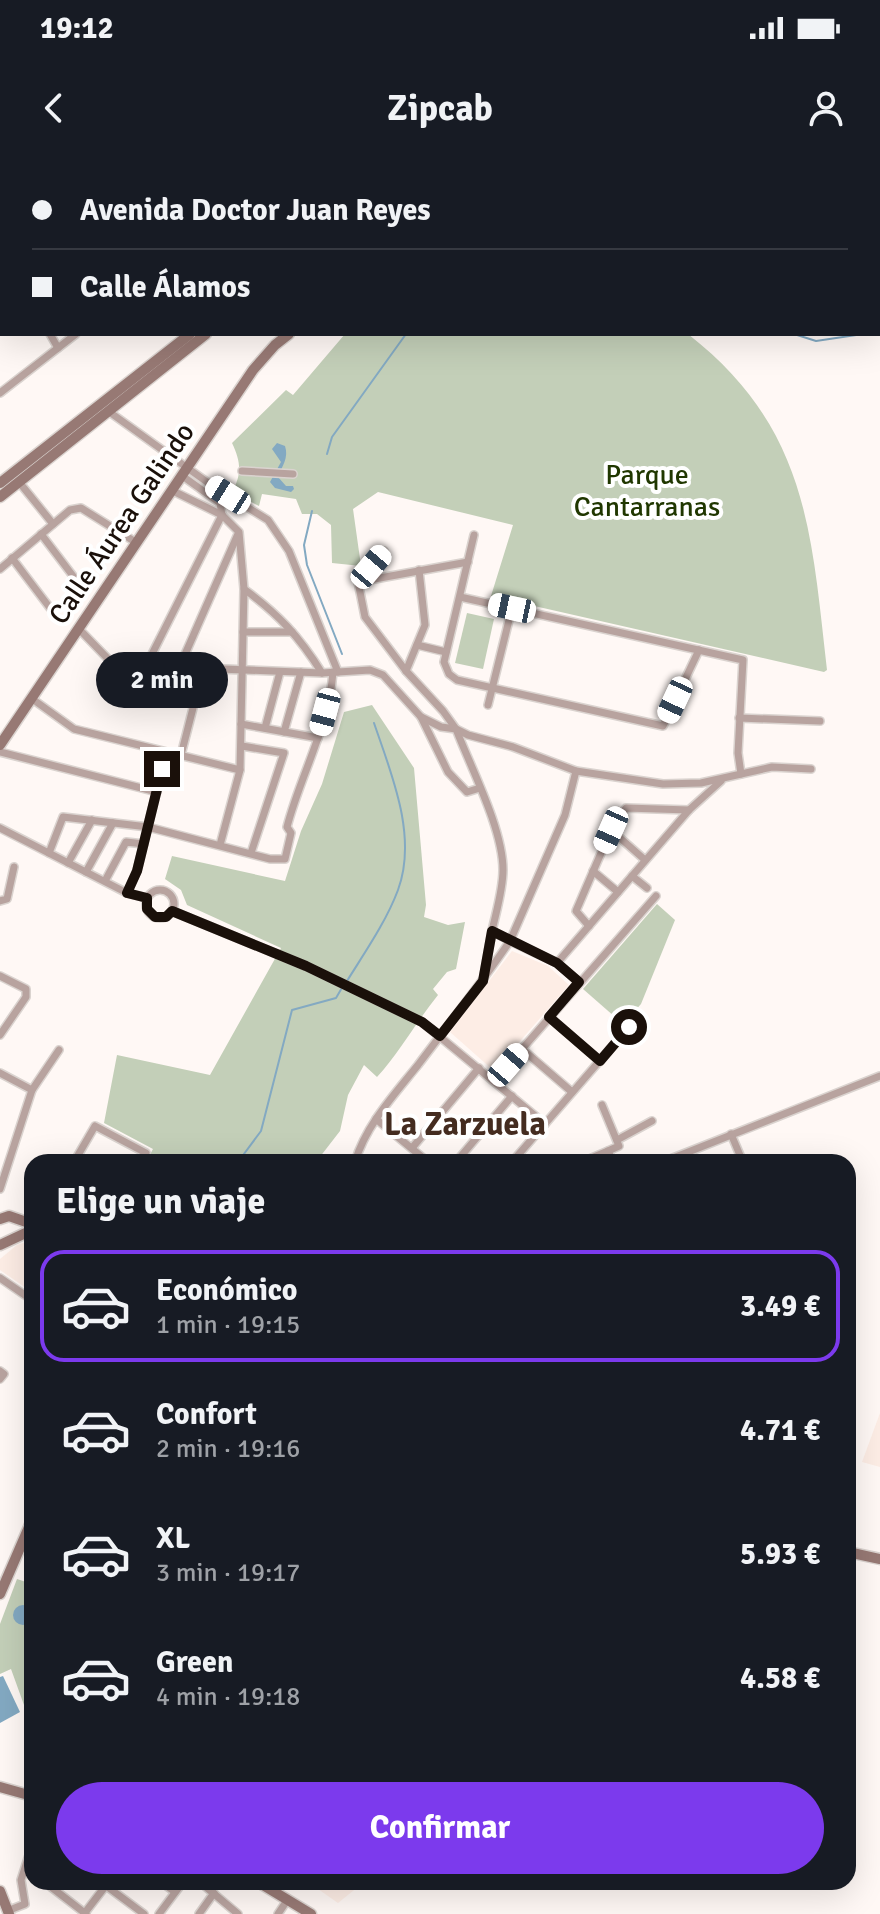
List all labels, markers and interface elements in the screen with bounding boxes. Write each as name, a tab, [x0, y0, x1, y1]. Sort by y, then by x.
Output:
text: 19:12	[40, 10, 114, 47]
icon: back	[32, 86, 76, 130]
text: Zipcab	[387, 86, 493, 131]
icon: person	[804, 86, 848, 130]
text: Avenida Doctor Juan Reyes	[80, 192, 431, 229]
text: Calle Álamos	[80, 269, 250, 306]
street label: Calle Áurea Galindo	[42, 416, 202, 631]
park label: Parque Cantarranas	[574, 458, 720, 524]
car	[201, 472, 255, 518]
car	[346, 541, 396, 593]
car	[486, 591, 538, 625]
callout: 2 min	[96, 653, 228, 709]
text: 2 min	[131, 664, 193, 696]
car	[654, 673, 696, 727]
car	[307, 686, 343, 738]
route end	[144, 751, 180, 787]
car	[590, 803, 632, 857]
route start	[611, 1009, 647, 1045]
car	[483, 1039, 533, 1091]
district label: La Zarzuela	[384, 1105, 546, 1144]
text: Elige un viaje	[56, 1179, 265, 1224]
icon: car	[60, 1270, 132, 1342]
text: Económico	[156, 1272, 298, 1309]
text: 3.49 €	[740, 1288, 820, 1325]
text: 1 min · 19:15	[156, 1309, 300, 1341]
icon: car	[60, 1394, 132, 1466]
text: Confort	[156, 1396, 257, 1433]
text: 4.71 €	[740, 1412, 820, 1449]
text: 2 min · 19:16	[156, 1433, 300, 1465]
icon: car	[60, 1518, 132, 1590]
text: XL	[156, 1520, 190, 1557]
text: 5.93 €	[740, 1536, 820, 1573]
text: 3 min · 19:17	[156, 1557, 300, 1589]
icon: car	[60, 1642, 132, 1714]
text: Green	[156, 1644, 233, 1681]
text: 4.58 €	[740, 1660, 820, 1697]
text: 4 min · 19:18	[156, 1681, 300, 1713]
button: Confirmar	[56, 1782, 824, 1874]

